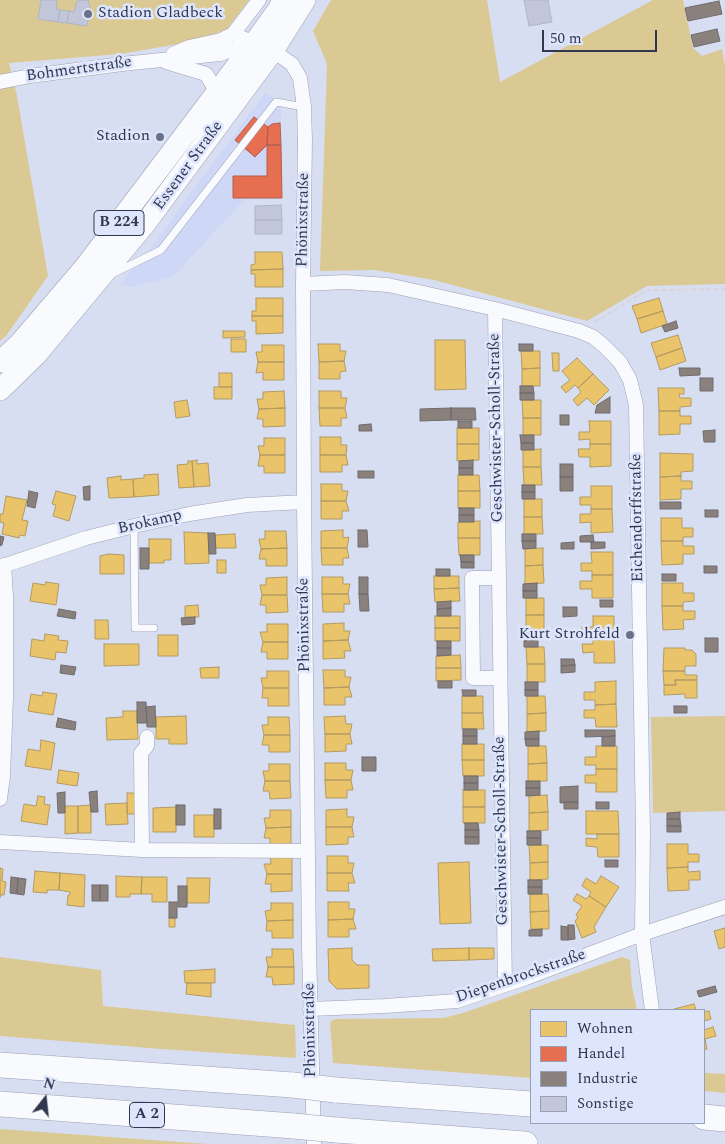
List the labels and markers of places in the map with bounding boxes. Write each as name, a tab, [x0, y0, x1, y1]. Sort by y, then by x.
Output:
place label: Stadion Gladbeck	[98, 4, 223, 24]
marker: Stadion Gladbeck	[82, 8, 94, 20]
place label: Stadion	[96, 127, 150, 147]
marker: Stadion	[154, 131, 166, 143]
place label: Kurt Strohfeld	[518, 625, 620, 645]
marker: Kurt Strohfeld	[624, 629, 636, 641]

